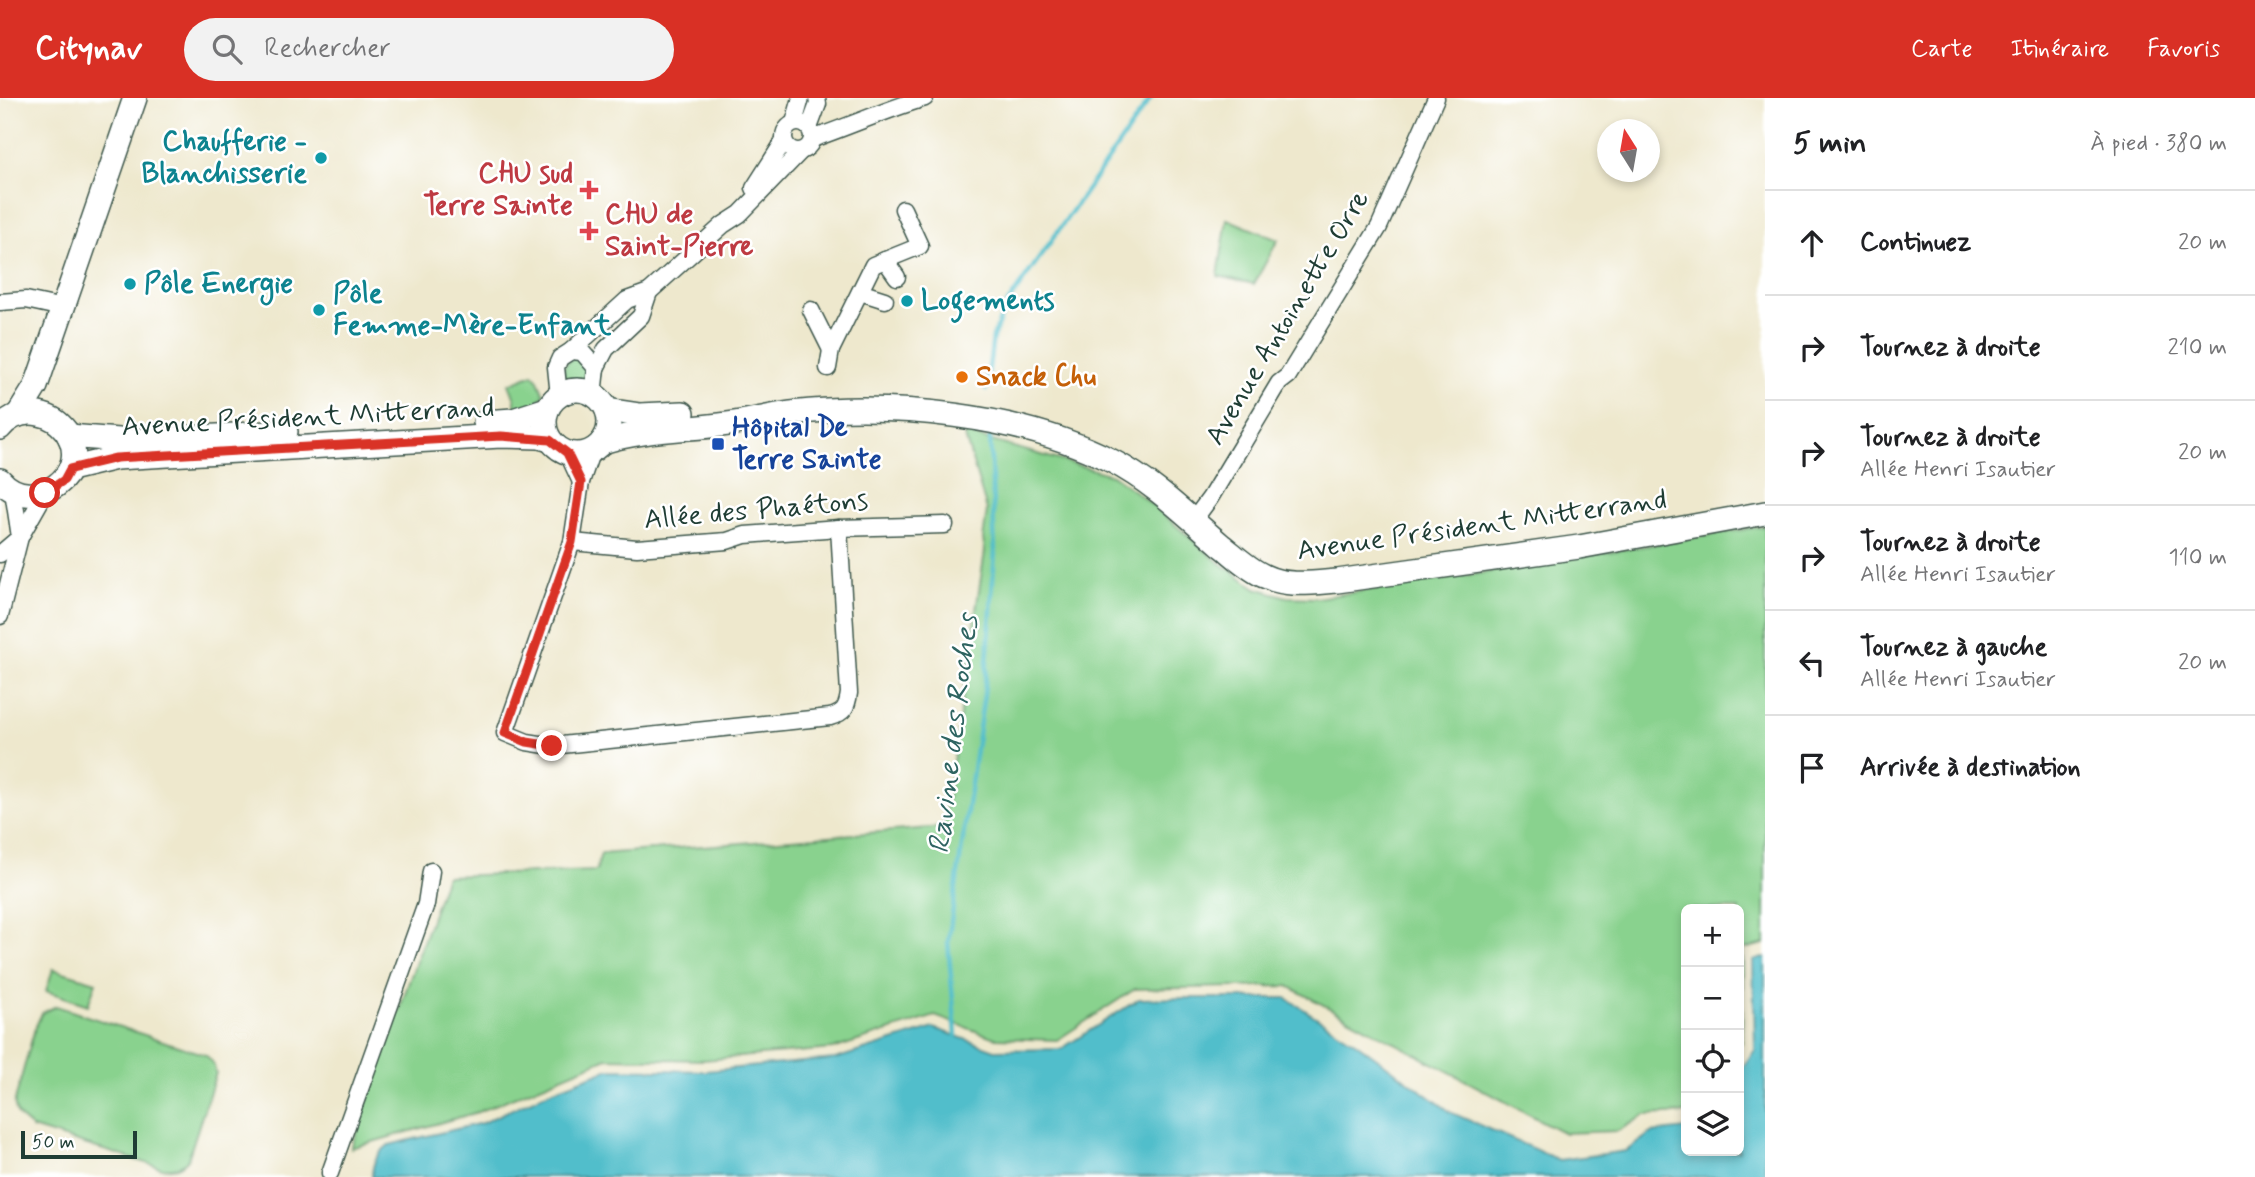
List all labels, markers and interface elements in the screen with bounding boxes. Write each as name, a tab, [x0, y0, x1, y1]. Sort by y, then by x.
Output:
search box	[184, 18, 674, 81]
text: Citynav	[35, 27, 142, 71]
icon: search	[208, 30, 246, 68]
text: Rechercher	[264, 32, 391, 66]
text: Carte	[1911, 34, 1973, 65]
text: Itinéraire	[2011, 34, 2109, 65]
text: Favoris	[2147, 34, 2220, 65]
north arrow	[1597, 119, 1660, 182]
place label: Chaufferie - Blanchisserie	[142, 124, 307, 193]
text: 5 min	[1793, 124, 1867, 163]
text: À pied · 380 m	[2090, 129, 2227, 159]
marker: Chaufferie - Blanchisserie	[313, 150, 329, 166]
place label: CHU sud Terre Sainte	[423, 156, 573, 225]
marker: CHU sud Terre Sainte	[579, 180, 599, 200]
street label: Avenue Antoinette Orre	[1197, 184, 1379, 452]
place label: CHU de Saint-Pierre	[605, 197, 754, 266]
marker: CHU de Saint-Pierre	[579, 221, 599, 241]
icon: ahead	[1793, 224, 1831, 262]
text: Continuez	[1860, 226, 1971, 260]
text: 20 m	[2178, 228, 2227, 258]
place label: Pôle Energie	[144, 266, 293, 306]
marker: Pôle Energie	[122, 276, 138, 292]
place label: Pôle Femme-Mère-Enfant	[333, 276, 612, 345]
place label: Logements	[921, 283, 1054, 323]
marker: Logements	[899, 293, 915, 309]
marker: Pôle Femme-Mère-Enfant	[311, 302, 327, 318]
icon: right	[1793, 329, 1831, 367]
text: Tournez à droite	[1860, 331, 2041, 365]
text: 210 m	[2167, 333, 2227, 363]
place label: Snack Chu	[976, 359, 1096, 396]
marker: Snack Chu	[954, 369, 970, 385]
street label: Avenue Président Mitterrand	[121, 390, 495, 446]
place label: Hôpital De Terre Sainte	[732, 410, 882, 479]
text: Tournez à droite	[1860, 421, 2041, 455]
icon: right	[1793, 434, 1831, 472]
marker: Hôpital De Terre Sainte	[710, 436, 726, 452]
text: 20 m	[2178, 438, 2227, 468]
text: Allée Henri Isautier	[1860, 455, 2056, 485]
route start	[29, 477, 60, 508]
street label: Avenue Président Mitterrand	[1295, 482, 1669, 570]
street label: Allée des Phaétons	[642, 483, 870, 539]
text: Tournez à droite	[1860, 526, 2041, 560]
icon: right	[1793, 539, 1831, 577]
text: 110 m	[2168, 543, 2227, 573]
text: Allée Henri Isautier	[1860, 560, 2056, 590]
water label: Ravine des Roches	[920, 609, 988, 856]
text: Tournez à gauche	[1860, 631, 2047, 665]
icon: left	[1793, 644, 1831, 682]
text: 20 m	[2178, 648, 2227, 678]
text: Allée Henri Isautier	[1860, 665, 2056, 695]
route end	[536, 730, 567, 761]
icon: arrive	[1793, 749, 1831, 787]
text: Arrivée à destination	[1860, 751, 2081, 785]
map controls	[1681, 904, 1744, 1156]
button: +	[1681, 904, 1744, 967]
button: −	[1681, 967, 1744, 1030]
button: locate	[1681, 1030, 1744, 1093]
button: layers	[1681, 1093, 1744, 1156]
scale bar	[21, 1128, 136, 1160]
text: 50 m	[32, 1130, 75, 1155]

